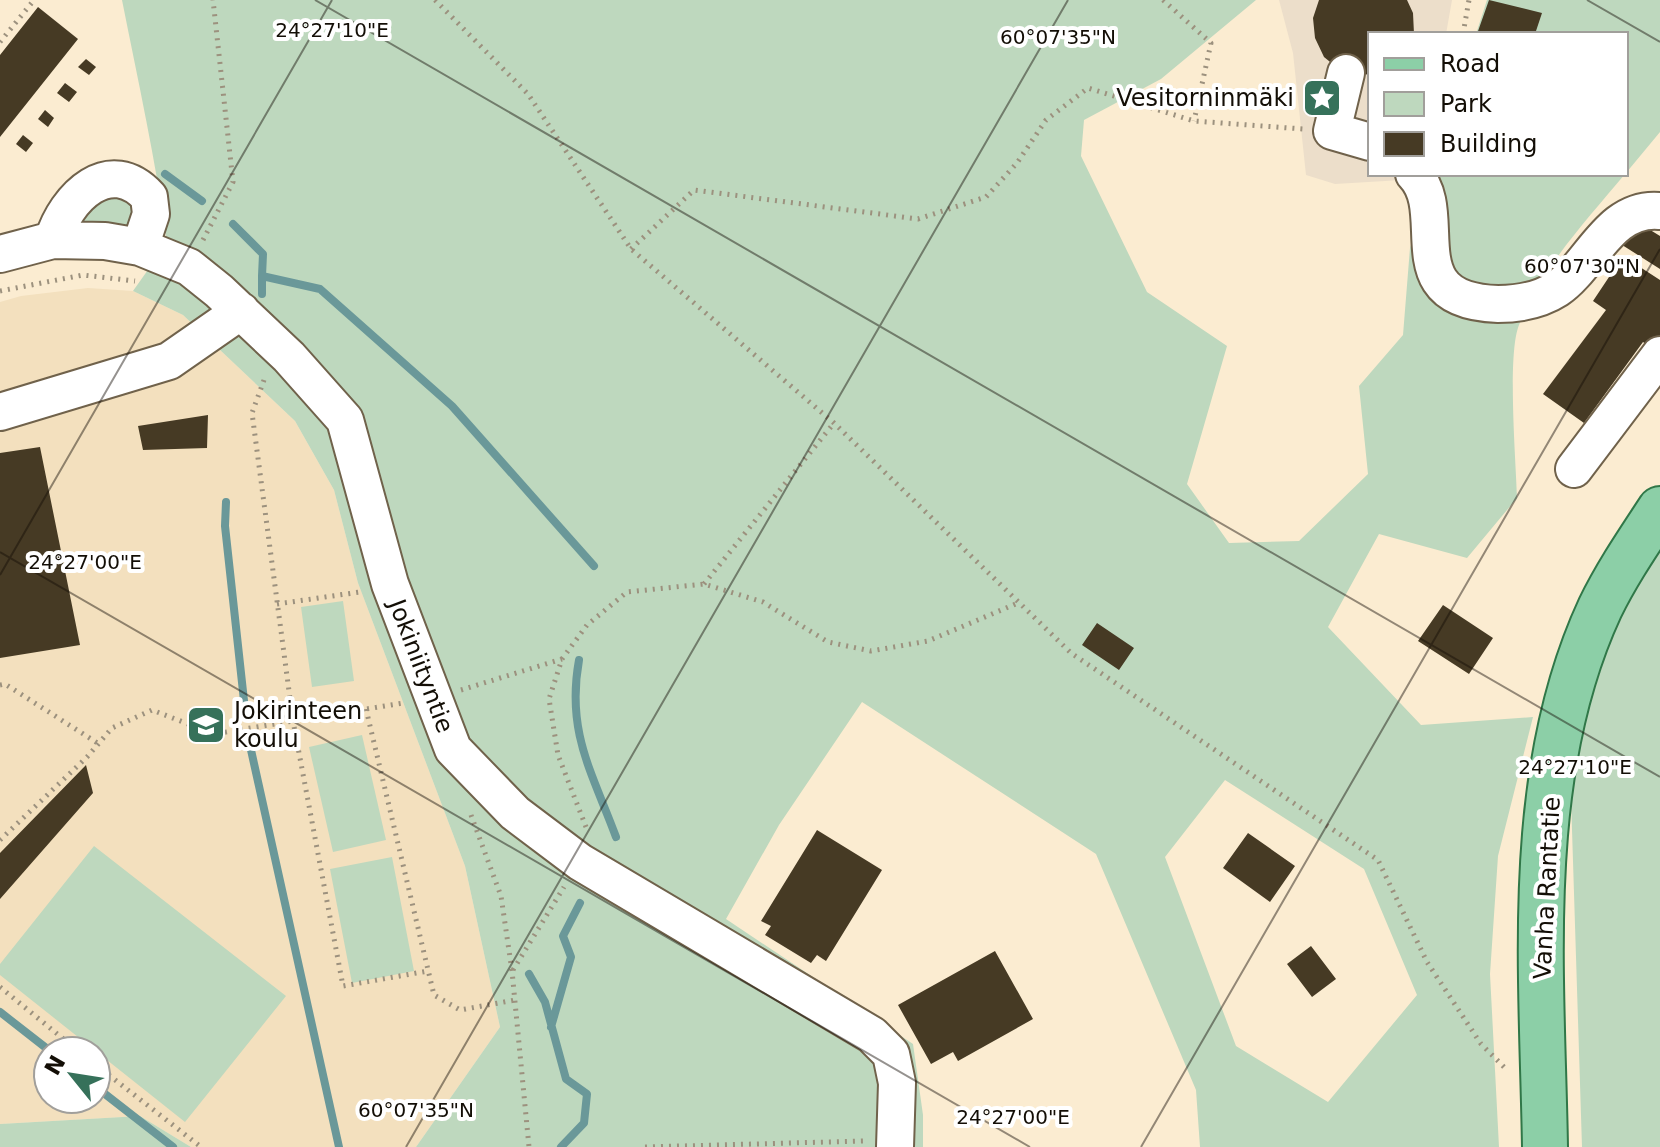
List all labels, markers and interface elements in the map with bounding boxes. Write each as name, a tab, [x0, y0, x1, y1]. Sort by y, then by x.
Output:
text: 24°27'10"E	[275, 18, 389, 42]
text: 60°07'35"N	[1000, 25, 1116, 49]
legend	[1368, 32, 1628, 176]
text: Road	[1440, 50, 1500, 78]
place icon: Vesitorninmäki	[1301, 77, 1343, 119]
place label: Vesitorninmäki	[1116, 84, 1294, 112]
text: Park	[1440, 90, 1492, 118]
text: Building	[1440, 130, 1537, 158]
text: 60°07'30"N	[1524, 254, 1640, 278]
text: 24°27'00"E	[28, 550, 142, 574]
street label: Jokiniityntie	[382, 594, 459, 737]
place label: Jokirinteen koulu	[232, 697, 362, 753]
school or university icon: Jokirinteen koulu	[185, 704, 227, 746]
text: 24°27'10"E	[1518, 755, 1632, 779]
street label: Vanha Rantatie	[1528, 796, 1566, 980]
north arrow	[32, 1035, 112, 1115]
text: N	[40, 1051, 71, 1079]
text: 60°07'35"N	[358, 1098, 474, 1122]
text: 24°27'00"E	[956, 1105, 1070, 1129]

